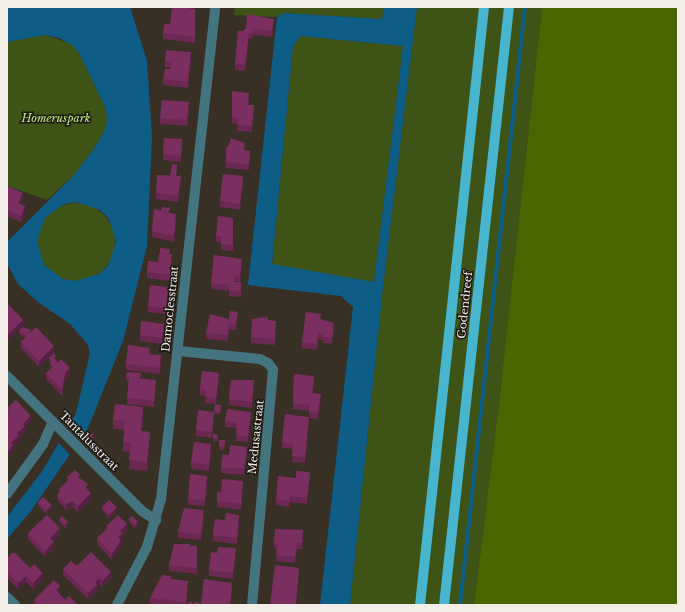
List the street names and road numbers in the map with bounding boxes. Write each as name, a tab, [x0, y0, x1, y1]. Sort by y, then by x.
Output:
street label: Damoclesstraat	[159, 265, 181, 353]
street label: Godendreef	[455, 271, 475, 339]
street label: Medusastraat	[246, 399, 266, 475]
street label: Tantalusstraat	[57, 409, 121, 473]

